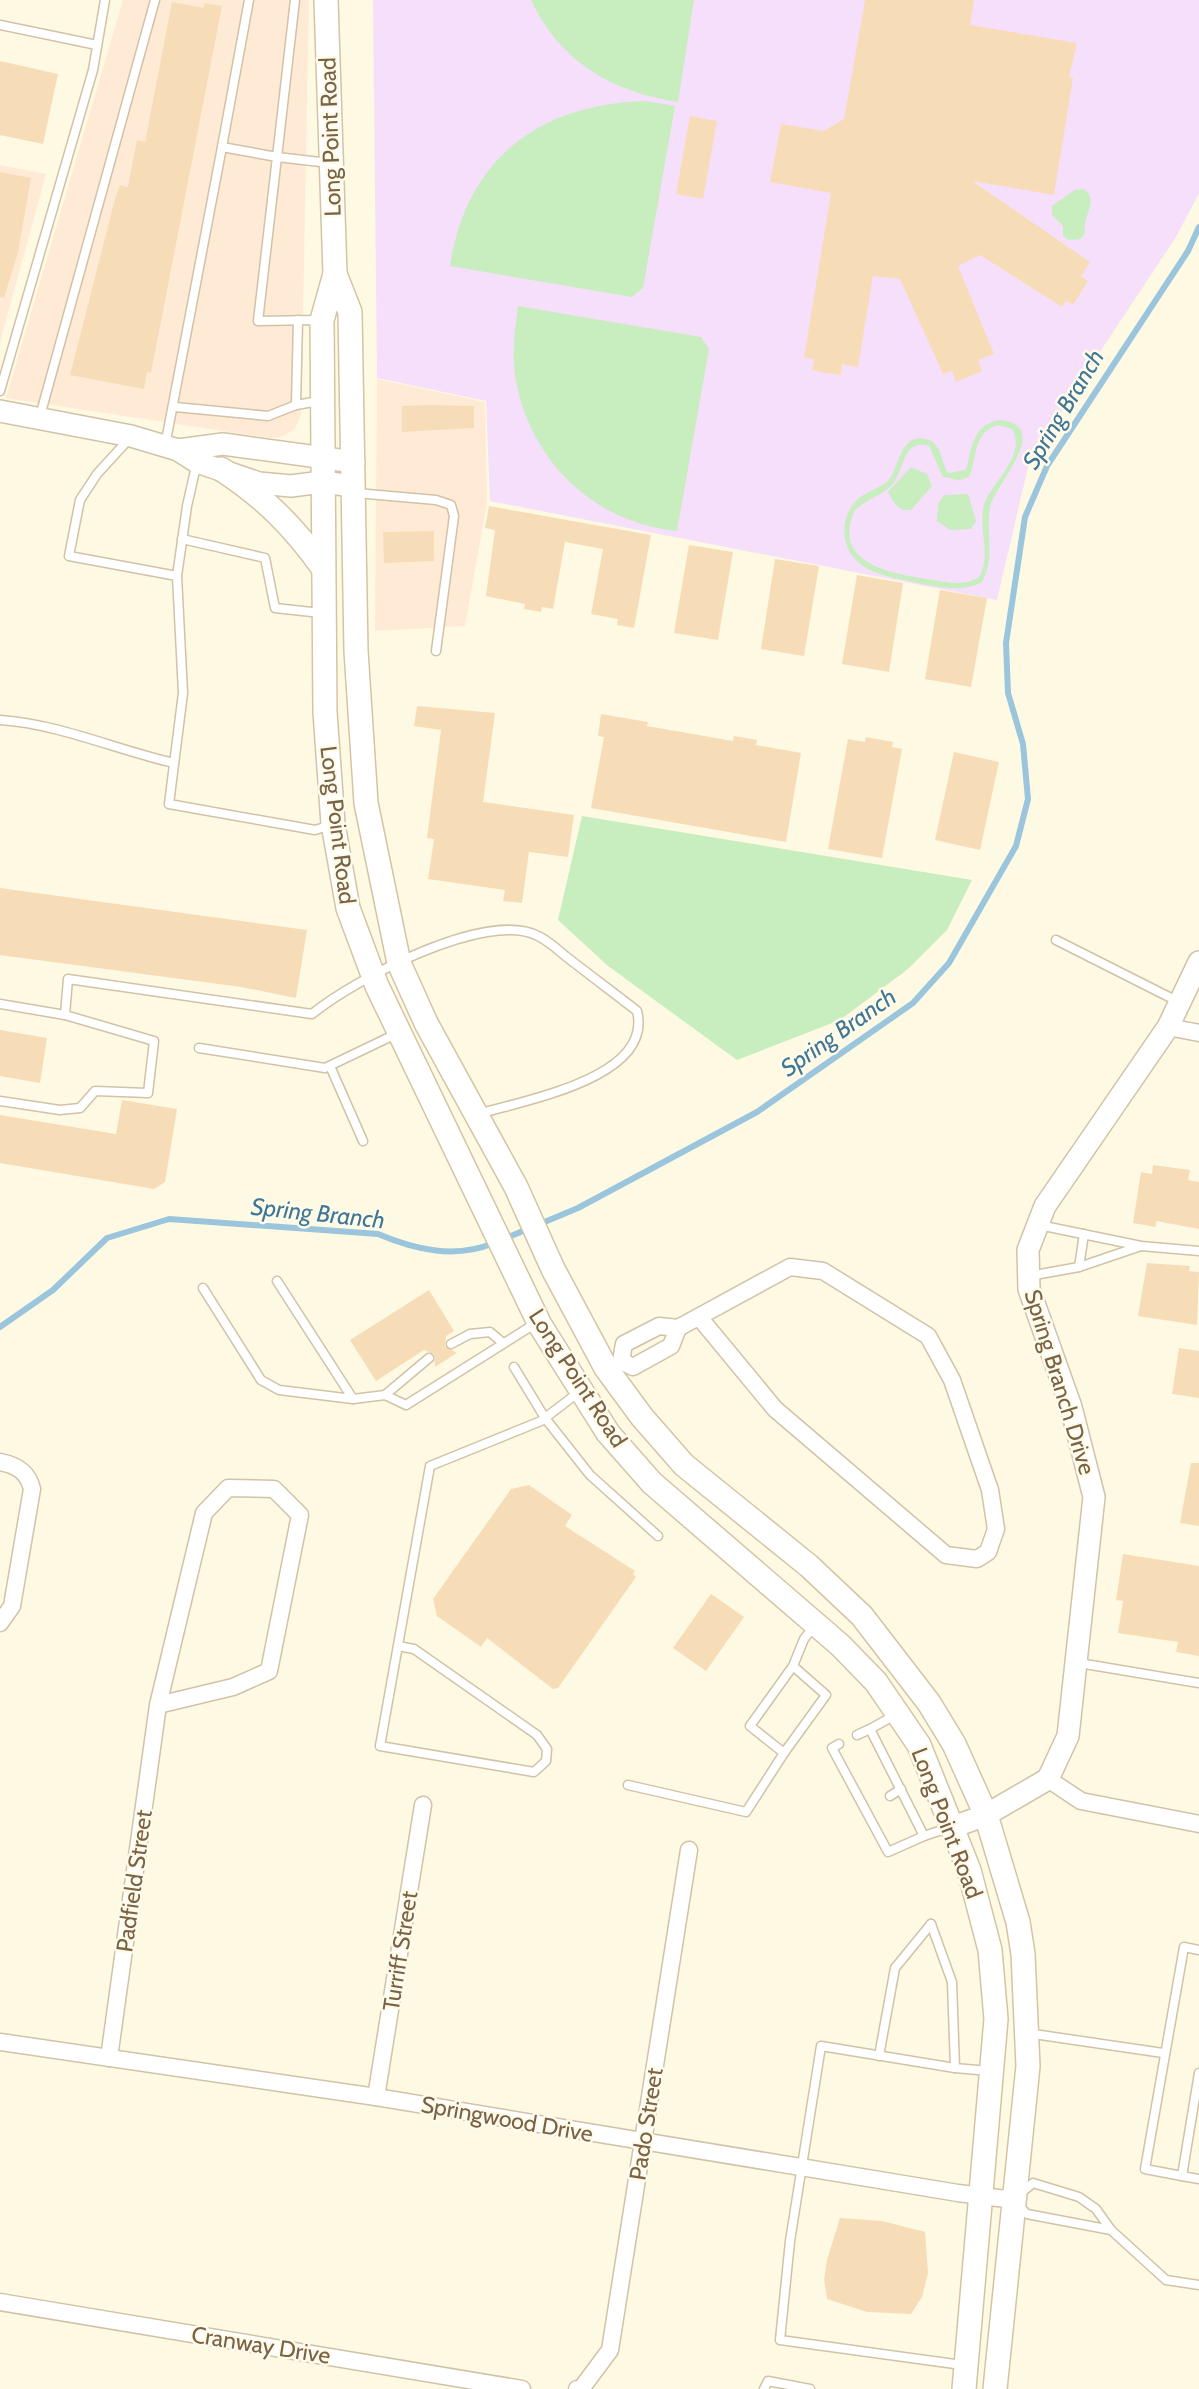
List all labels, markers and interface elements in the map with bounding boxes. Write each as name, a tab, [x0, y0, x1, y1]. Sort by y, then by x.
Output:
street label: Long Point Road	[313, 57, 347, 217]
water label: Spring Branch	[1016, 344, 1110, 474]
street label: Long Point Road	[314, 744, 362, 906]
water label: Spring Branch	[775, 982, 901, 1082]
water label: Spring Branch	[250, 1192, 386, 1234]
street label: Spring Branch Drive	[1019, 1286, 1102, 1478]
street label: Long Point Road	[523, 1304, 633, 1452]
street label: Long Point Road	[905, 1744, 989, 1902]
street label: Padfield Street	[110, 1808, 158, 1954]
street label: Turriff Street	[377, 1889, 423, 2013]
street label: Pado Street	[623, 2065, 669, 2182]
street label: Springwood Drive	[419, 2090, 595, 2148]
street label: Cranway Drive	[189, 2320, 333, 2370]

